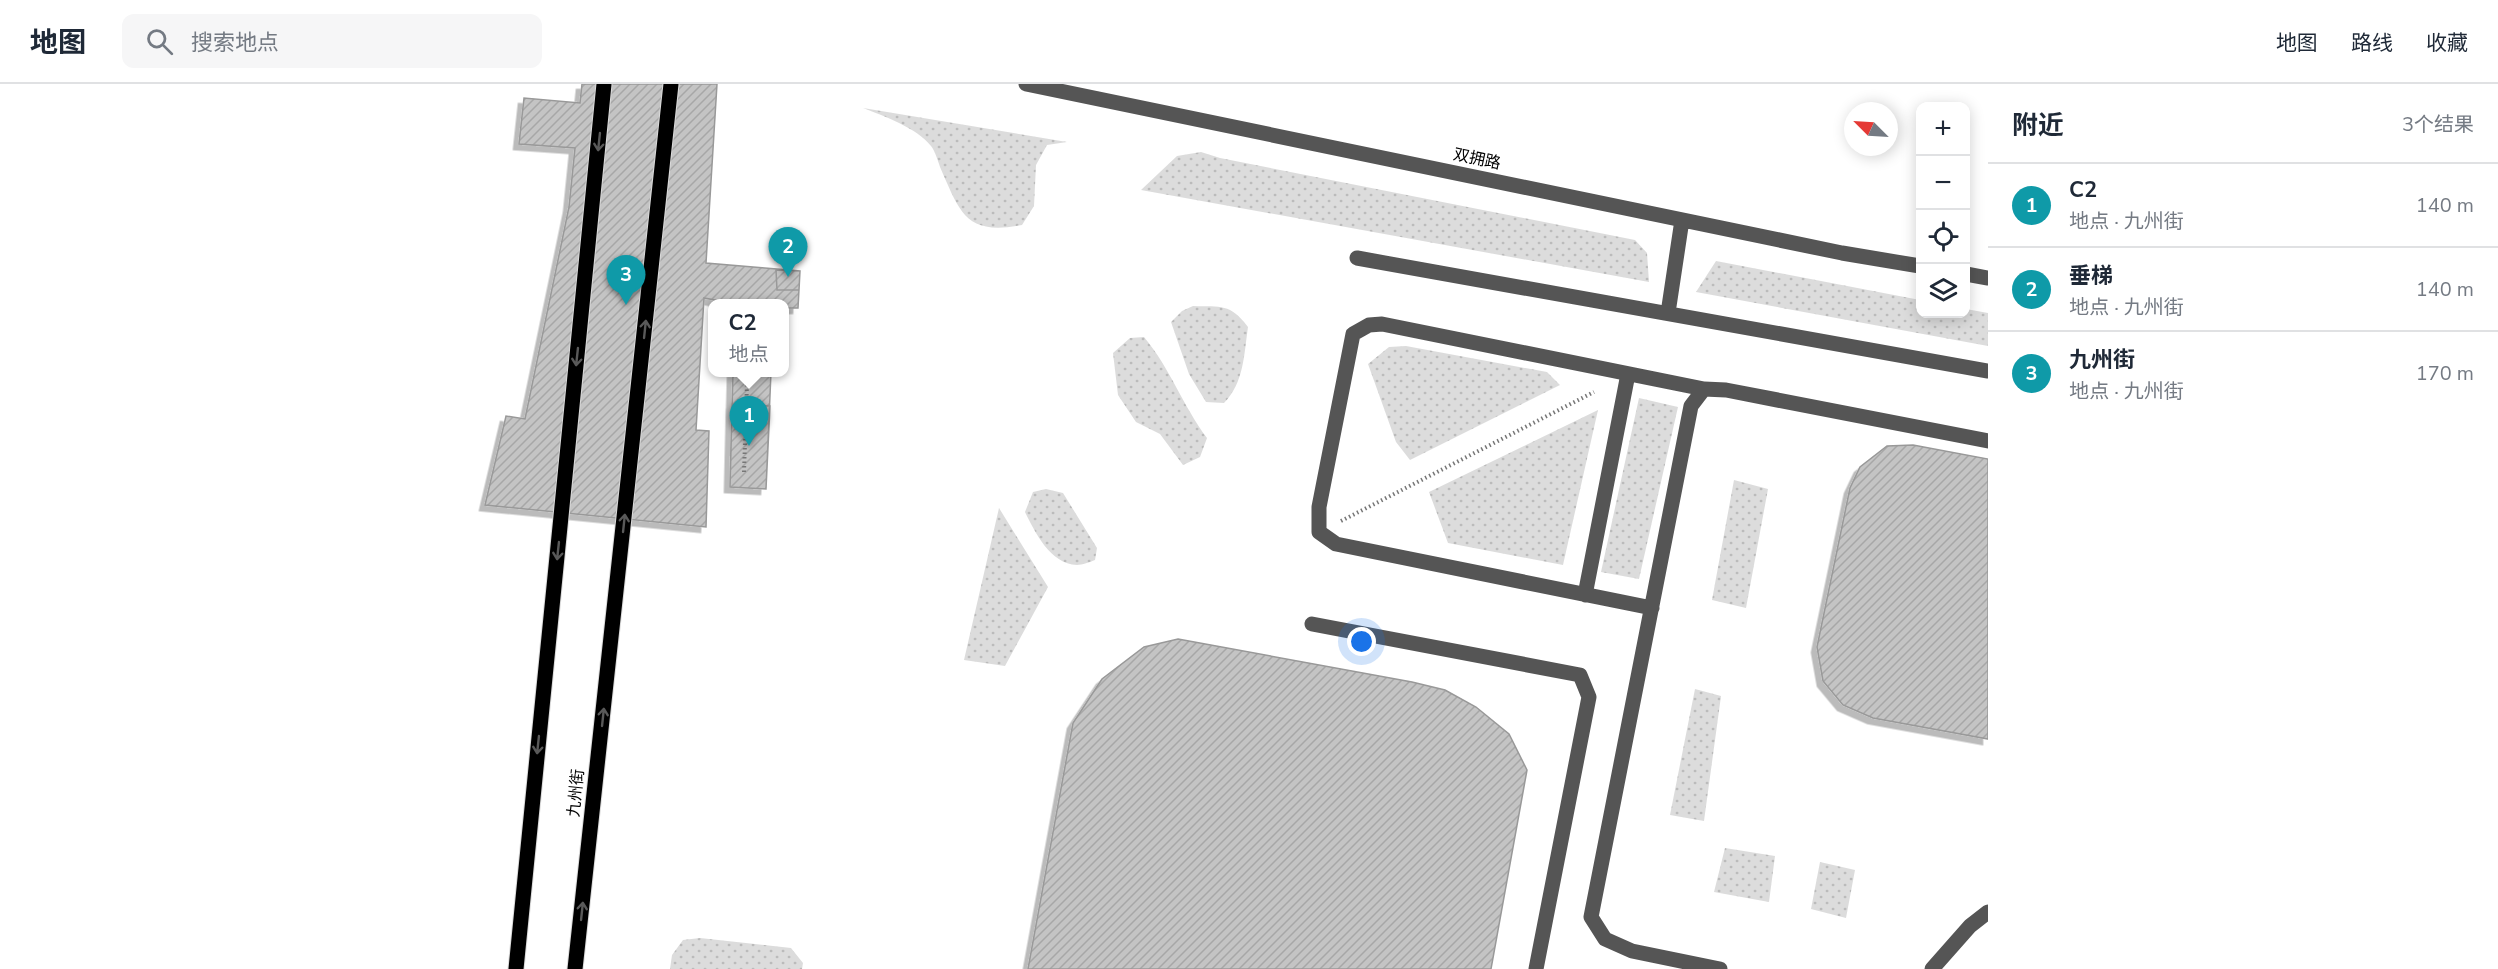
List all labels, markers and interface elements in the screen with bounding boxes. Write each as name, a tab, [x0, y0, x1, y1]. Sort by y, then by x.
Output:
search box	[122, 14, 542, 68]
text: 地图	[30, 24, 86, 62]
icon: search	[143, 25, 176, 58]
text: 搜索地点	[191, 28, 279, 58]
text: 地图	[2276, 29, 2318, 57]
text: 路线	[2351, 29, 2393, 57]
text: 收藏	[2426, 29, 2468, 57]
north arrow	[1844, 102, 1898, 156]
map controls	[1916, 102, 1970, 318]
button: +	[1916, 102, 1970, 156]
text: 附近	[2012, 108, 2064, 143]
text: 3个结果	[2402, 111, 2474, 138]
one-way arrow	[593, 132, 604, 152]
street label: 双拥路	[1451, 143, 1503, 175]
button: −	[1916, 156, 1970, 210]
text: C2	[2069, 175, 2097, 205]
text: 1	[2026, 192, 2038, 219]
text: 140 m	[2416, 192, 2474, 219]
text: 地点 · 九州街	[2069, 208, 2184, 235]
button: locate	[1916, 210, 1970, 264]
pin: 2	[768, 228, 808, 277]
pin: 3	[606, 256, 646, 305]
text: 垂梯	[2069, 261, 2113, 291]
button: layers	[1916, 264, 1970, 318]
text: 2	[2026, 276, 2038, 303]
text: 140 m	[2416, 276, 2474, 303]
text: 地点 · 九州街	[2069, 294, 2184, 321]
popup	[708, 299, 789, 377]
text: C2	[729, 308, 757, 338]
one-way arrow	[639, 320, 650, 340]
text: 地点	[729, 341, 769, 368]
text: 九州街	[2069, 345, 2135, 375]
one-way arrow	[571, 347, 582, 367]
text: 3	[2026, 360, 2038, 387]
text: 170 m	[2416, 360, 2474, 387]
text: 地点 · 九州街	[2069, 378, 2184, 405]
pin: 1	[730, 396, 768, 446]
one-way arrow	[618, 514, 629, 534]
one-way arrow	[552, 541, 563, 561]
your location	[1347, 627, 1376, 656]
one-way arrow	[597, 708, 608, 727]
one-way arrow	[533, 735, 544, 755]
street label: 九州街	[563, 768, 589, 818]
one-way arrow	[576, 901, 587, 921]

